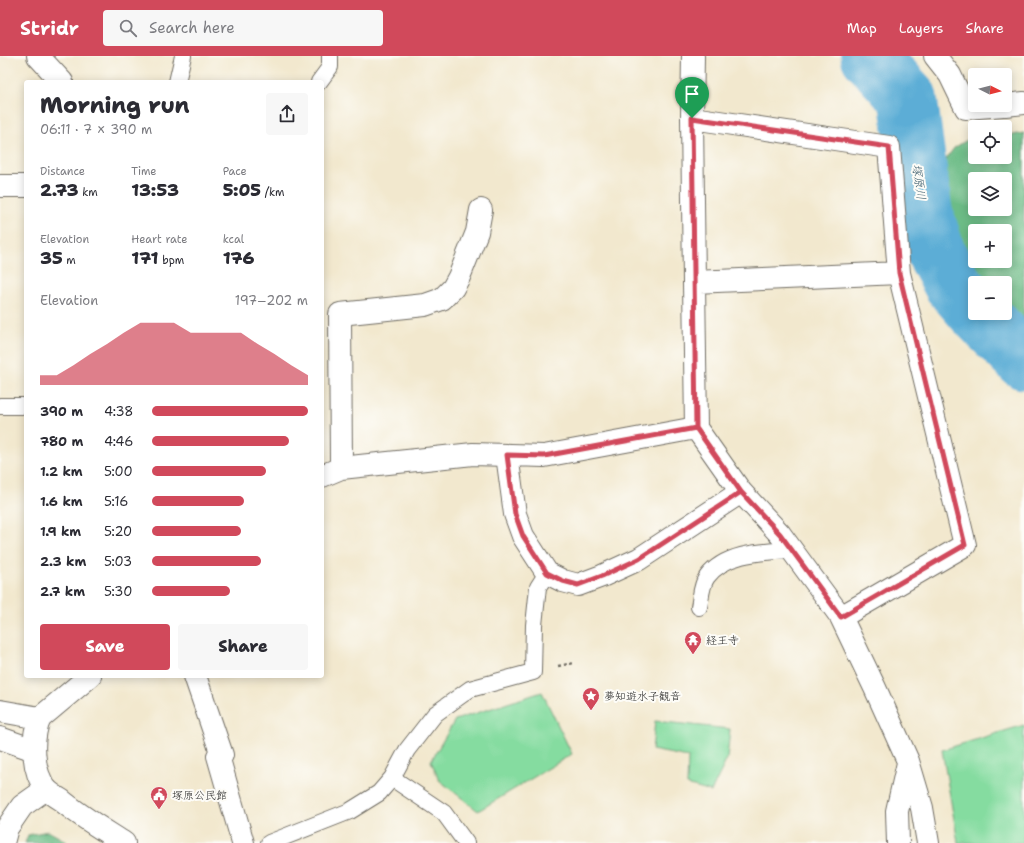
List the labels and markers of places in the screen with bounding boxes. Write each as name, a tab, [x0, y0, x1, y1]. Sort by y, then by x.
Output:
pin	[675, 77, 709, 118]
temple icon: 経王寺	[683, 630, 703, 655]
place label: 経王寺	[706, 633, 739, 648]
place icon: 夢知遊水子観音	[581, 686, 601, 711]
place label: 夢知遊水子観音	[604, 689, 681, 704]
public building icon: 塚原公民館	[149, 785, 169, 810]
place label: 塚原公民館	[172, 788, 227, 803]

